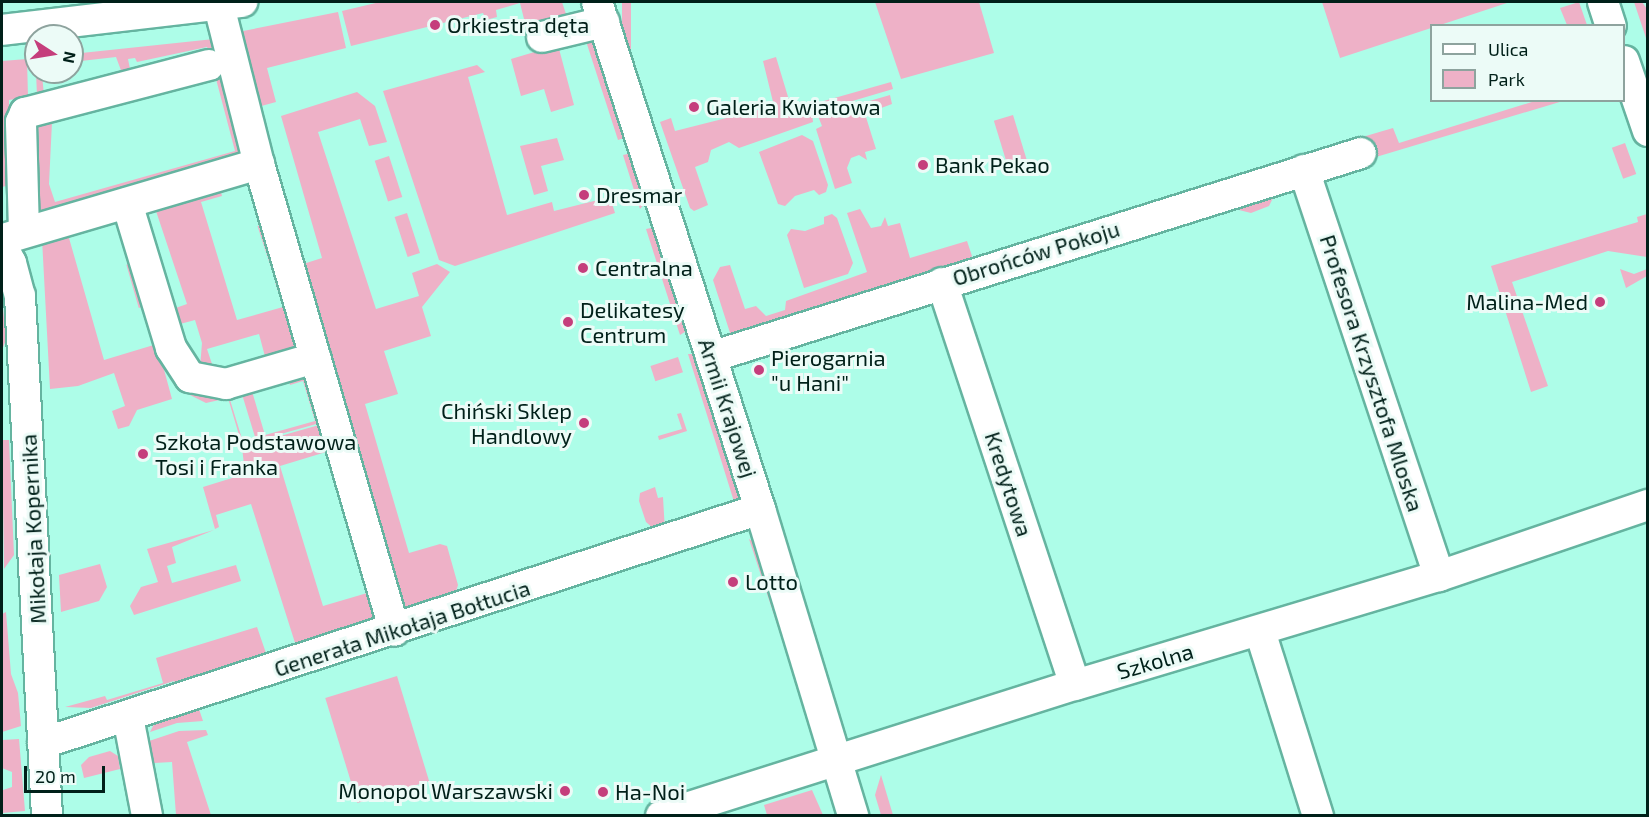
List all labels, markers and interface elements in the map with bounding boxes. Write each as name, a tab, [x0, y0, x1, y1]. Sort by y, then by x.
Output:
place label: Orkiestra dęta	[447, 12, 589, 38]
marker: Orkiestra dęta	[428, 18, 442, 32]
north arrow	[24, 24, 84, 84]
legend	[1430, 24, 1625, 102]
text: Ulica	[1488, 38, 1528, 60]
text: N	[60, 50, 81, 65]
text: Park	[1488, 68, 1525, 90]
place label: Galeria Kwiatowa	[706, 94, 881, 120]
marker: Galeria Kwiatowa	[687, 100, 701, 114]
place label: Bank Pekao	[935, 152, 1050, 178]
marker: Bank Pekao	[916, 158, 930, 172]
place label: Dresmar	[596, 182, 682, 208]
marker: Dresmar	[577, 188, 591, 202]
street label: Obrońców Pokoju	[949, 215, 1123, 291]
street label: Profesora Krzysztofa Mloska	[1315, 231, 1429, 515]
place label: Centralna	[595, 255, 693, 281]
marker: Centralna	[576, 261, 590, 275]
place label: Malina-Med	[1466, 289, 1588, 315]
marker: Malina-Med	[1593, 295, 1607, 309]
place label: Delikatesy Centrum	[580, 296, 685, 348]
marker: Delikatesy Centrum	[561, 315, 575, 329]
street label: Armii Krajowej	[693, 335, 763, 481]
place label: Pierogarnia "u Hani"	[771, 344, 886, 396]
marker: Pierogarnia "u Hani"	[752, 363, 766, 377]
place label: Chiński Sklep Handlowy	[441, 397, 572, 448]
marker: Chiński Sklep Handlowy	[577, 416, 591, 430]
place label: Szkoła Podstawowa Tosi i Franka	[155, 428, 356, 480]
street label: Kredytowa	[980, 428, 1038, 540]
street label: Mikołaja Kopernika	[15, 433, 51, 625]
marker: Szkoła Podstawowa Tosi i Franka	[136, 447, 150, 461]
place label: Lotto	[745, 569, 798, 595]
street label: Generała Mikołaja Bołtucia	[271, 574, 533, 682]
marker: Lotto	[726, 575, 740, 589]
street label: Szkolna	[1114, 638, 1196, 684]
scale bar	[27, 754, 108, 792]
text: 20 m	[35, 765, 76, 787]
place label: Monopol Warszawski	[337, 778, 553, 804]
place label: Ha-Noi	[615, 779, 685, 805]
marker: Monopol Warszawski	[558, 784, 572, 798]
marker: Ha-Noi	[596, 785, 610, 799]

